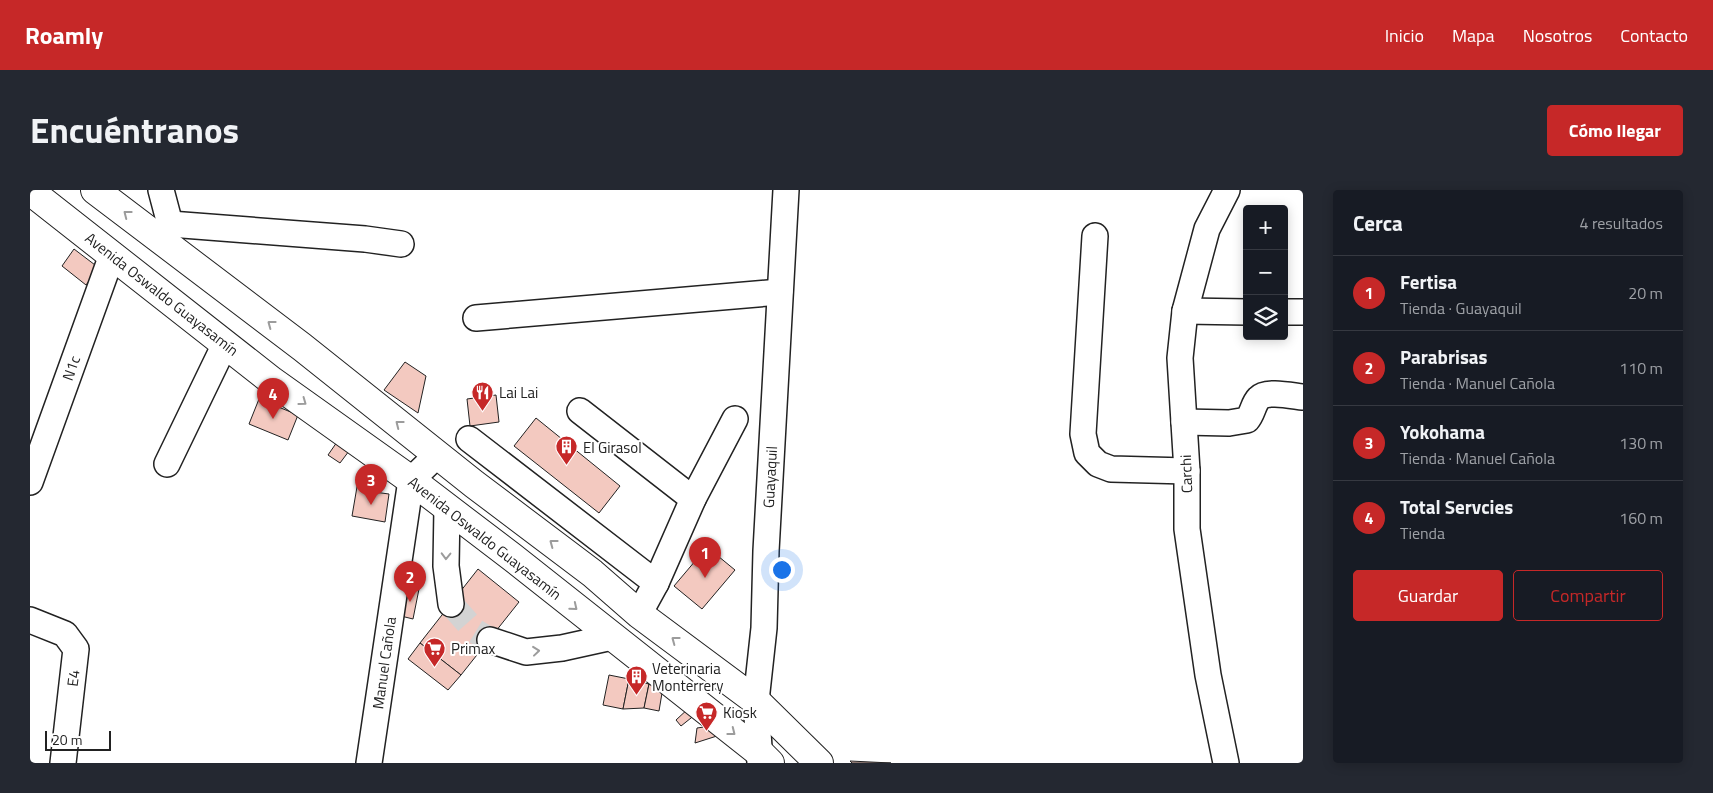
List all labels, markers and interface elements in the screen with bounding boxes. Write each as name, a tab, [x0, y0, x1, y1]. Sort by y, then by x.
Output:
text: Roamly	[25, 17, 103, 53]
text: Inicio	[1385, 22, 1424, 49]
text: Mapa	[1452, 22, 1495, 49]
text: Nosotros	[1523, 22, 1592, 49]
text: Contacto	[1620, 22, 1688, 49]
text: Encuéntranos	[30, 103, 239, 157]
button: Cómo llegar	[1547, 105, 1683, 156]
map controls	[1243, 205, 1288, 340]
button: +	[1243, 205, 1288, 250]
text: Cerca	[1353, 207, 1403, 239]
one-way arrow	[123, 211, 132, 220]
text: 4 resultados	[1579, 211, 1663, 235]
street label: Avenida Oswaldo Guayasamín	[80, 227, 244, 361]
button: −	[1243, 250, 1288, 295]
text: Fertisa	[1400, 267, 1457, 296]
text: 1	[1365, 281, 1373, 305]
text: 20 m	[1628, 281, 1663, 305]
button: layers	[1243, 295, 1288, 340]
text: Tienda · Guayaquil	[1400, 296, 1522, 320]
one-way arrow	[267, 321, 277, 330]
text: Parabrisas	[1400, 342, 1488, 371]
street label: N1c	[56, 352, 86, 384]
text: 2	[1365, 356, 1373, 380]
text: 110 m	[1619, 356, 1663, 380]
text: Tienda · Manuel Cañola	[1400, 371, 1555, 395]
pin: 4	[257, 378, 289, 419]
restaurant icon: Lai Lai	[471, 380, 495, 411]
place label: Lai Lai	[499, 381, 538, 404]
one-way arrow	[297, 397, 306, 405]
text: Yokohama	[1400, 417, 1485, 446]
one-way arrow	[396, 422, 405, 430]
text: 3	[1365, 431, 1373, 455]
text: 130 m	[1619, 431, 1663, 455]
building icon: El Girasol	[555, 435, 579, 466]
place label: El Girasol	[583, 436, 642, 459]
street label: Guayaquil	[757, 445, 783, 509]
text: Tienda · Manuel Cañola	[1400, 446, 1555, 470]
street label: Carchi	[1174, 454, 1198, 494]
pin: 3	[355, 464, 387, 505]
street label: Avenida Oswaldo Guayasamín	[403, 471, 567, 605]
text: Total Servcies	[1400, 492, 1513, 521]
text: 4	[1365, 506, 1373, 530]
text: 160 m	[1619, 506, 1663, 530]
text: Tienda	[1400, 521, 1445, 545]
pin: 1	[689, 537, 721, 578]
one-way arrow	[550, 541, 559, 549]
one-way arrow	[441, 552, 451, 560]
your location	[769, 557, 795, 583]
pin: 2	[394, 561, 426, 602]
button: Guardar	[1353, 570, 1503, 621]
button: Compartir	[1513, 570, 1663, 621]
one-way arrow	[568, 601, 577, 609]
street label: Manuel Cañola	[366, 615, 402, 711]
supermarket icon: Primax	[423, 636, 447, 667]
place label: Primax	[451, 637, 495, 660]
one-way arrow	[672, 638, 681, 646]
one-way arrow	[533, 646, 541, 657]
place label: Veterinaria Monterrery	[652, 657, 724, 697]
building icon: Veterinaria Monterrery	[624, 665, 648, 696]
street label: E4	[61, 668, 85, 688]
supermarket icon: Kiosk	[695, 700, 719, 731]
place label: Kiosk	[723, 701, 757, 724]
one-way arrow	[726, 726, 735, 734]
scale bar	[45, 728, 111, 751]
text: 20 m	[52, 729, 82, 750]

